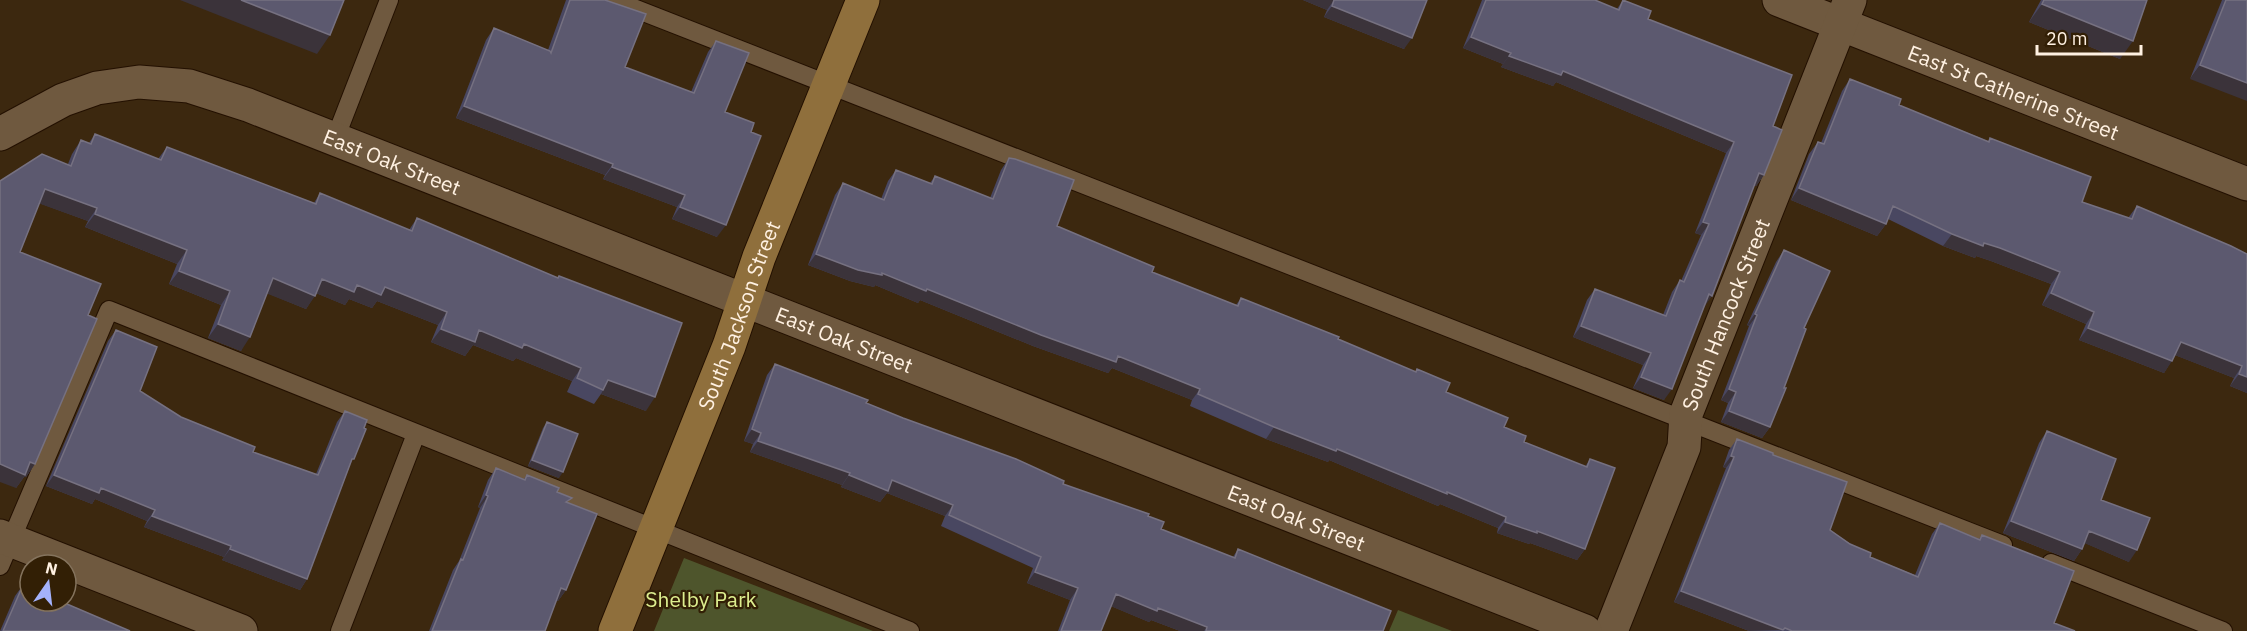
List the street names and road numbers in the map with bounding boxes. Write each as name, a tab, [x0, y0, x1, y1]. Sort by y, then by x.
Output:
street label: East St Catherine Street	[1904, 38, 2123, 146]
street label: East Oak Street	[319, 122, 465, 201]
street label: South Hancock Street	[1675, 214, 1776, 415]
street label: South Jackson Street	[691, 216, 786, 414]
street label: East Oak Street	[771, 300, 917, 379]
street label: East Oak Street	[1224, 478, 1369, 557]

